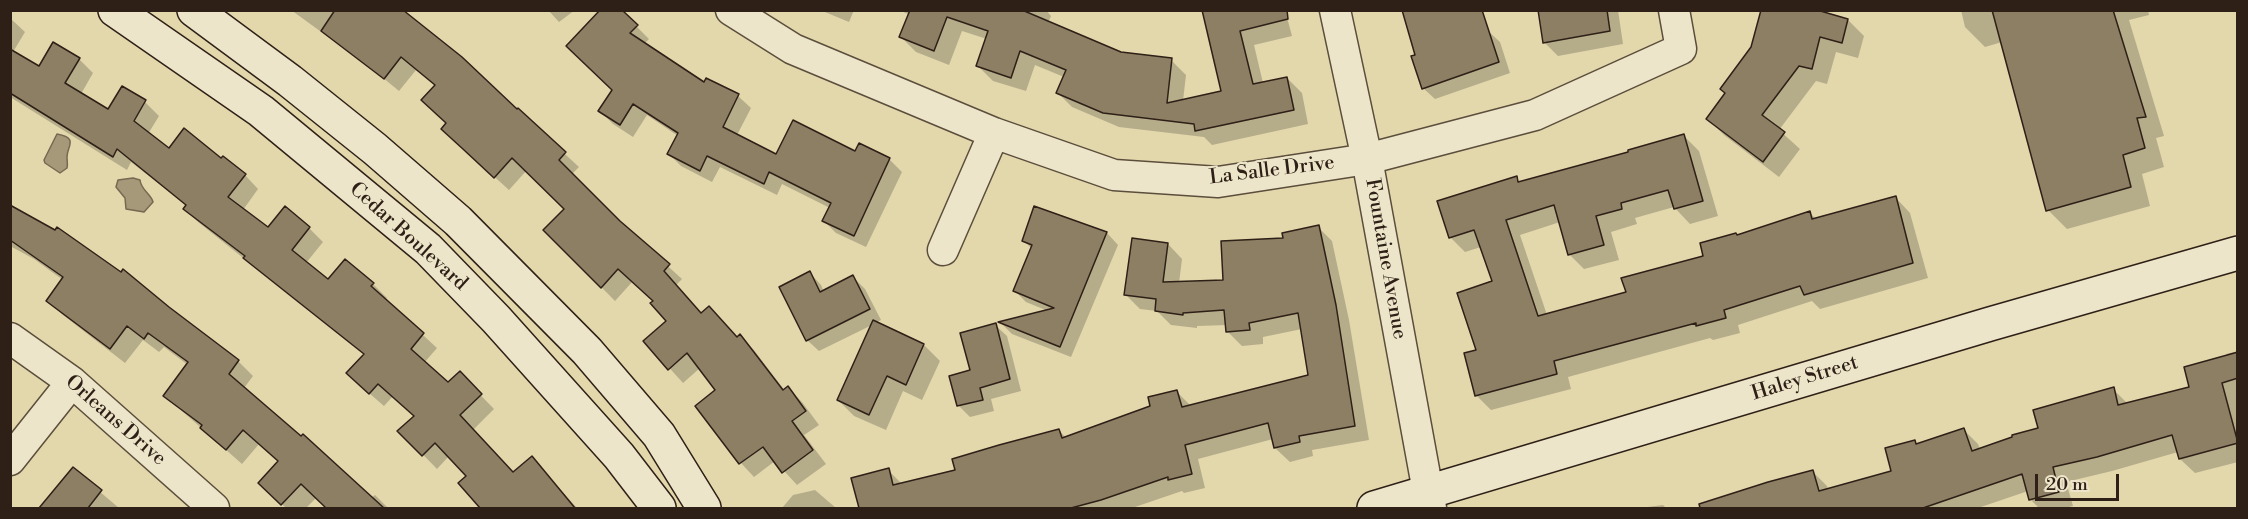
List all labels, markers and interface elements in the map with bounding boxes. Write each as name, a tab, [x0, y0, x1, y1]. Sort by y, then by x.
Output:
street label: La Salle Drive	[1208, 151, 1336, 191]
street label: Fountaine Avenue	[1359, 177, 1411, 341]
street label: Cedar Boulevard	[344, 178, 472, 296]
street label: Haley Street	[1749, 351, 1861, 407]
street label: Orleans Drive	[60, 371, 170, 471]
scale bar	[2038, 462, 2122, 500]
text: 20 m	[2046, 473, 2088, 496]

